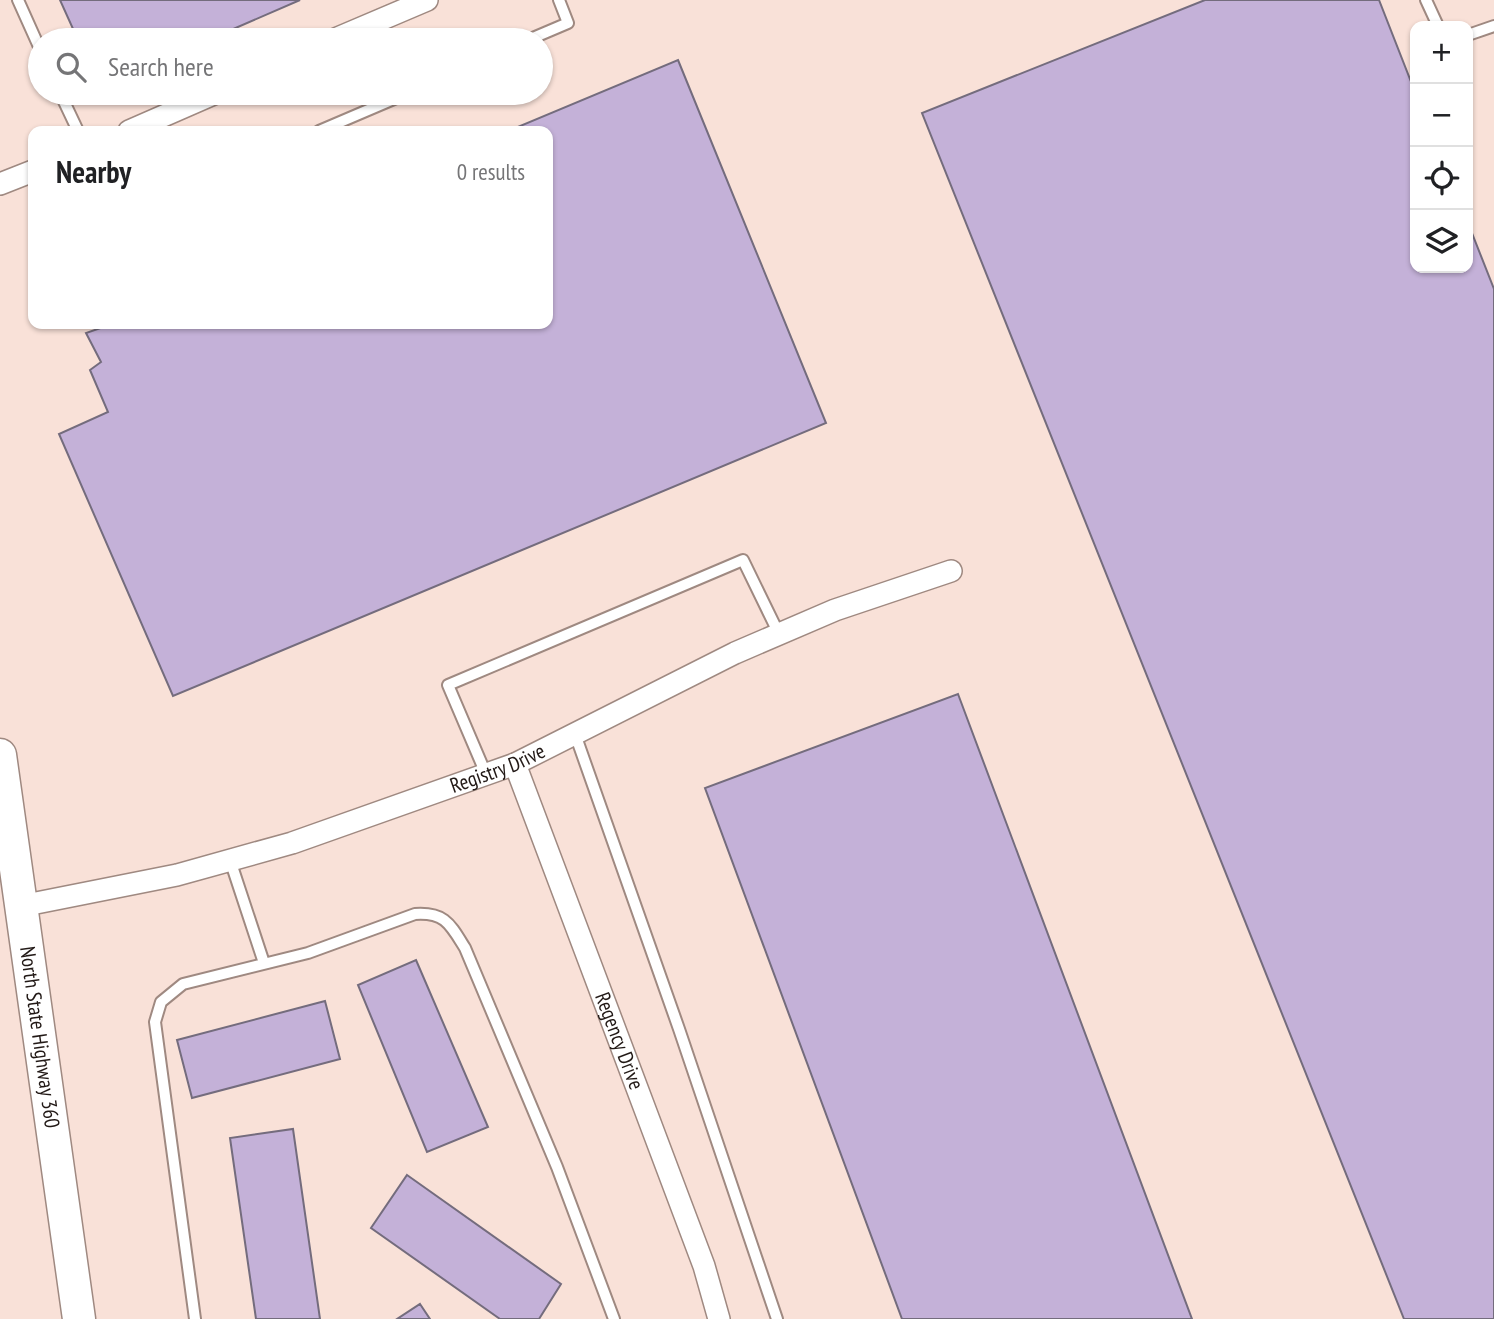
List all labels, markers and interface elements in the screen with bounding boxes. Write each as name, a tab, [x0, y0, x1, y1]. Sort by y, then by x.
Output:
map controls	[1410, 21, 1473, 273]
button: +	[1410, 21, 1473, 84]
search box	[28, 28, 553, 105]
icon: search	[52, 48, 90, 86]
text: Search here	[108, 50, 214, 83]
button: −	[1410, 84, 1473, 147]
button: locate	[1410, 147, 1473, 210]
text: Nearby	[56, 152, 131, 191]
text: 0 results	[457, 157, 525, 186]
button: layers	[1410, 210, 1473, 273]
street label: Registry Drive	[446, 737, 549, 799]
street label: North State Highway 360	[14, 945, 66, 1130]
street label: Regency Drive	[589, 988, 650, 1093]

